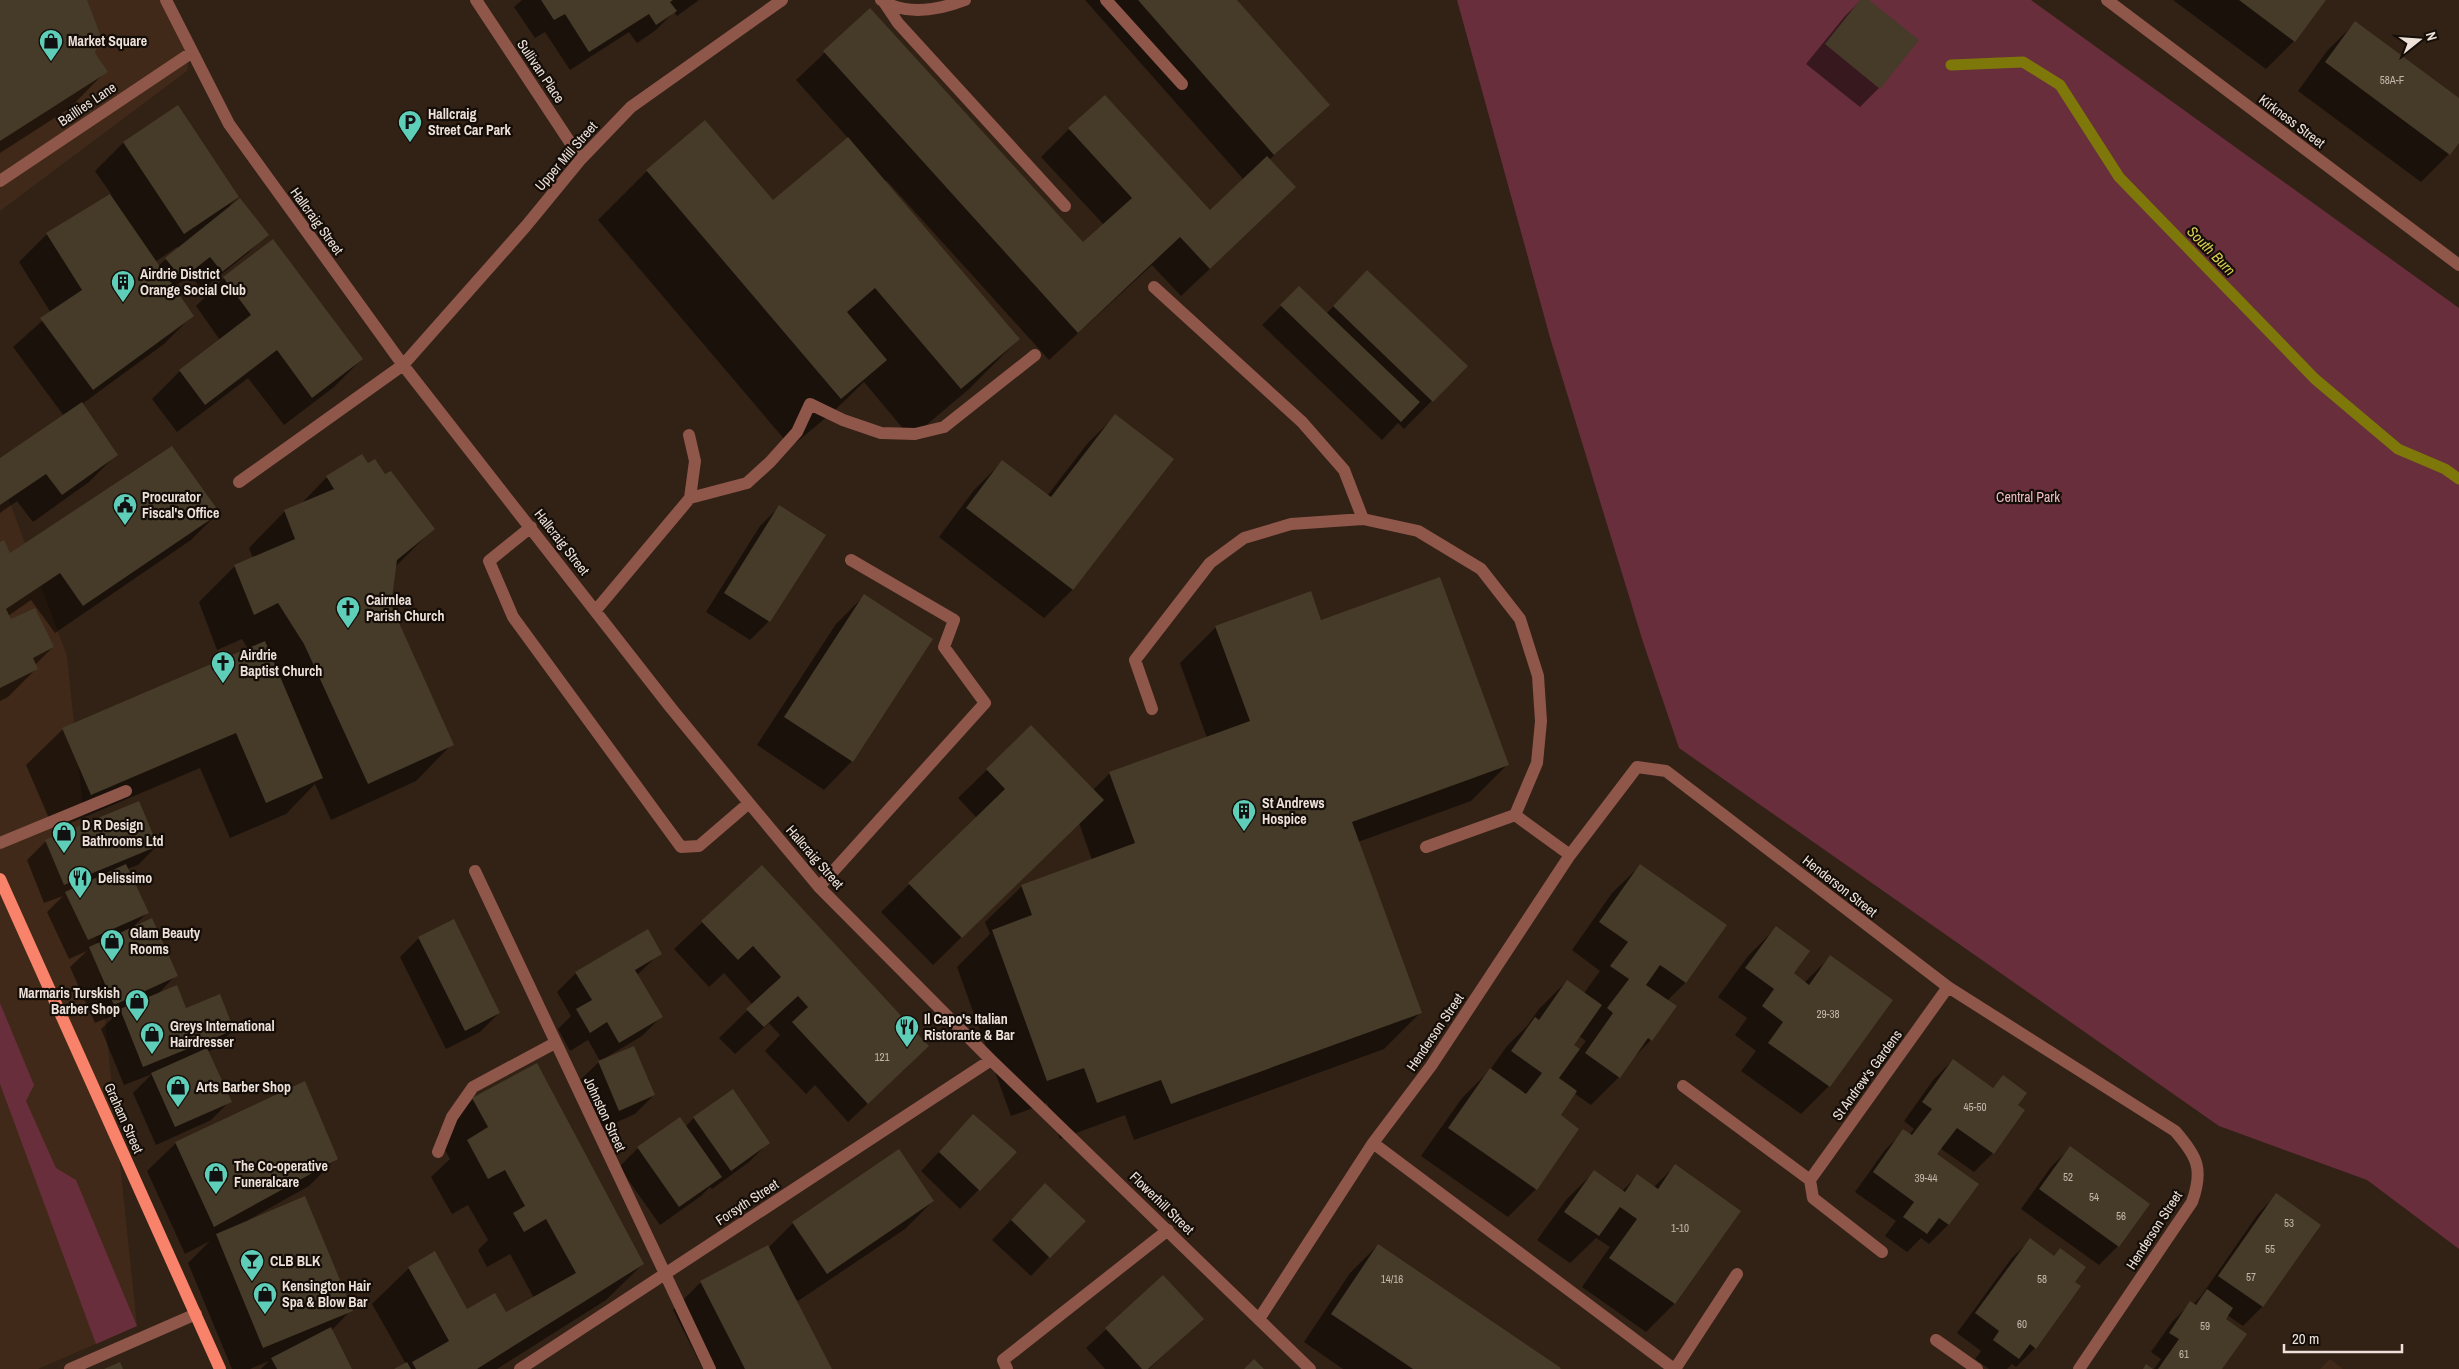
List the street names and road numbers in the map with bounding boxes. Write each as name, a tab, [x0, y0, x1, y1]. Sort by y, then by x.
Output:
street label: Sullivan Place	[513, 36, 569, 106]
street label: Baillies Lane	[54, 78, 120, 130]
street label: Kirkness Street	[2255, 90, 2329, 152]
street label: Upper Mill Street	[531, 118, 601, 194]
street label: Hallcraig Street	[286, 184, 348, 258]
street label: Hallcraig Street	[531, 505, 593, 579]
street label: Hallcraig Street	[782, 821, 848, 893]
street label: Henderson Street	[1799, 851, 1881, 921]
street label: Henderson Street	[1402, 990, 1468, 1074]
street label: St Andrew's Gardens	[1828, 1026, 1906, 1124]
street label: Johnston Street	[580, 1074, 630, 1154]
street label: Graham Street	[100, 1080, 148, 1156]
street label: Flowerhill Street	[1126, 1168, 1198, 1238]
street label: Forsyth Street	[712, 1175, 782, 1229]
street label: Henderson Street	[2122, 1187, 2186, 1273]

